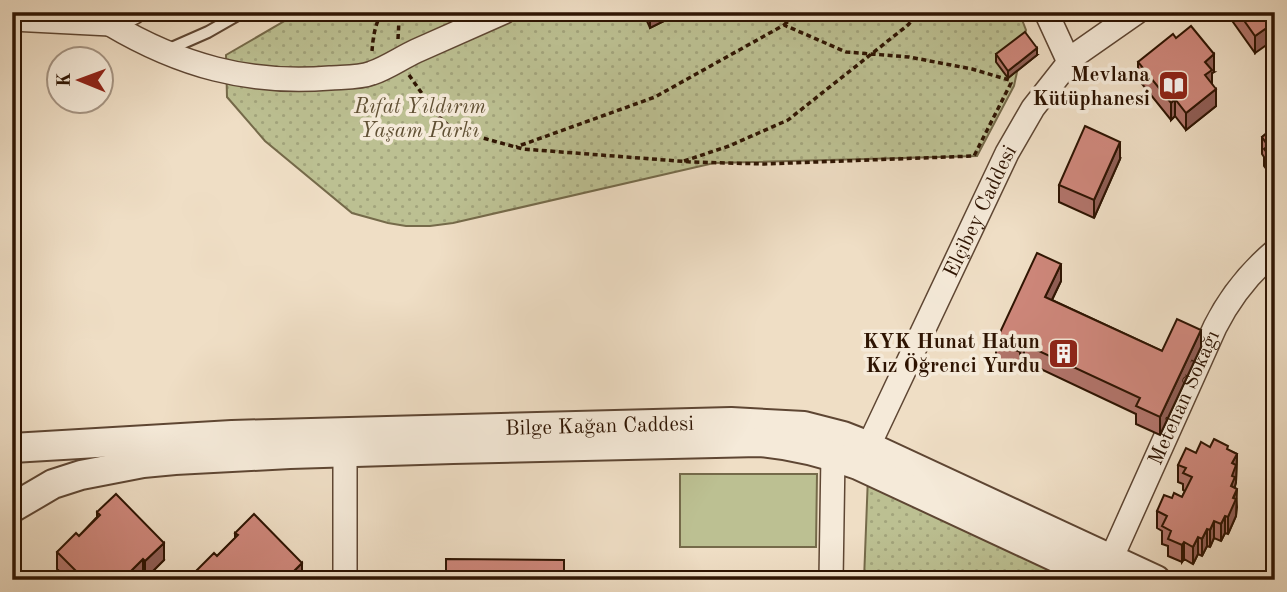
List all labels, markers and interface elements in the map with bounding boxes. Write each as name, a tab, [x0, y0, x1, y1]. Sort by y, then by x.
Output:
north arrow	[46, 46, 116, 116]
place label: Mevlana Kütüphanesi	[1032, 65, 1150, 110]
library icon: Mevlana Kütüphanesi	[1156, 69, 1190, 103]
text: K	[56, 72, 75, 87]
park label: Rıfat Yıldırım Yaşam Parkı	[353, 97, 486, 142]
street label: Elçibey Caddesi	[941, 142, 1021, 281]
street label: Metehan Sokağı	[1146, 328, 1224, 469]
place label: KYK Hunat Hatun Kız Öğrenci Yurdu	[863, 332, 1040, 377]
building icon: KYK Hunat Hatun Kız Öğrenci Yurdu	[1046, 336, 1080, 370]
street label: Bilge Kağan Caddesi	[505, 414, 694, 440]

